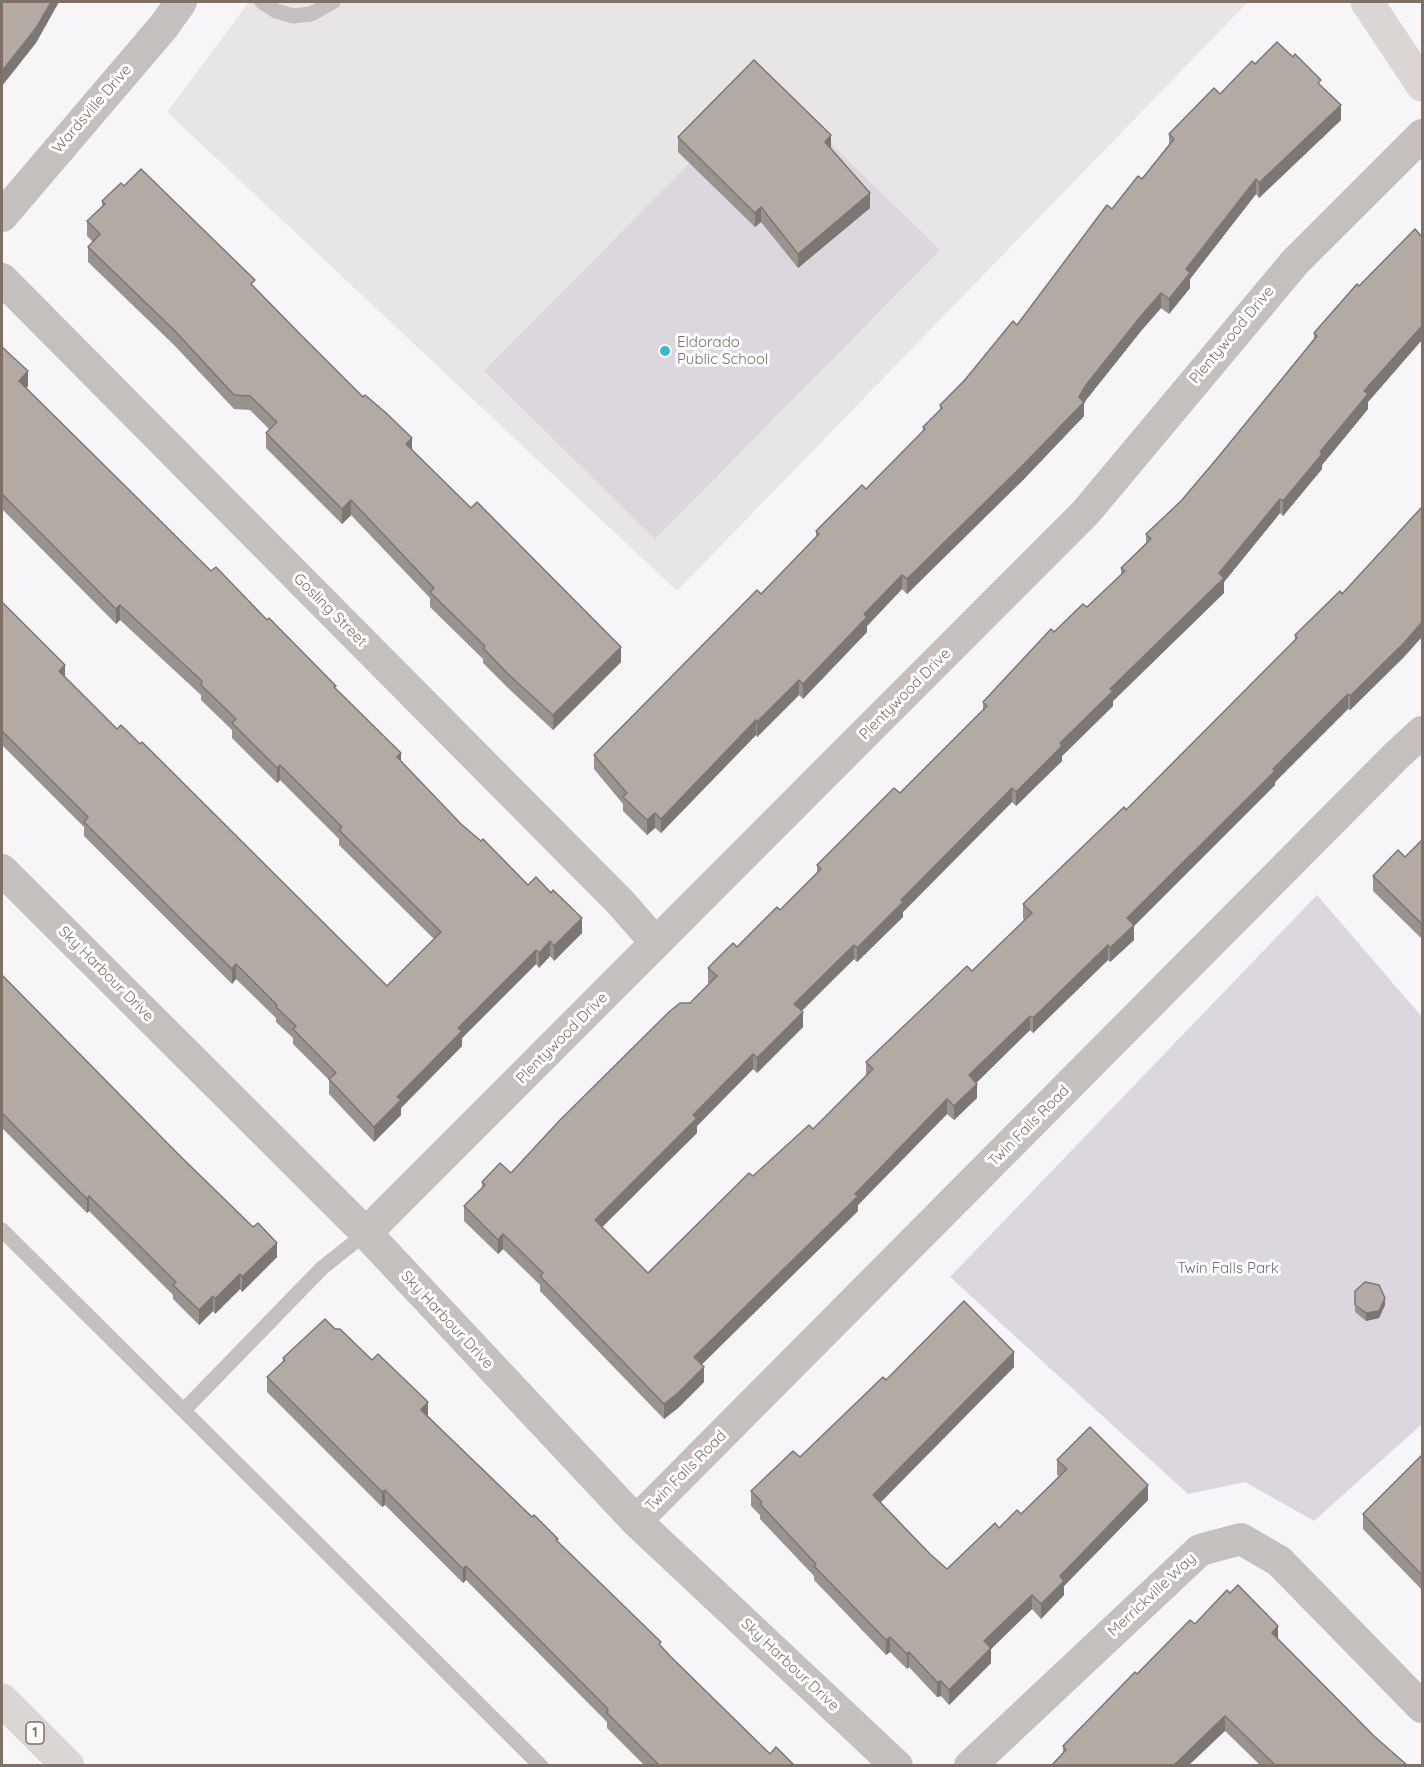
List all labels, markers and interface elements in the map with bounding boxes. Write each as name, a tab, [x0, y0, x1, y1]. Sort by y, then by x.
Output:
street label: Wardsville Drive	[49, 61, 135, 157]
street label: Plentywood Drive	[1186, 283, 1278, 387]
place label: Eldorado Public School	[677, 333, 768, 368]
marker: Eldorado Public School	[658, 344, 672, 358]
street label: Gosling Street	[290, 570, 370, 650]
street label: Plentywood Drive	[856, 645, 954, 743]
street label: Sky Harbour Drive	[55, 923, 157, 1025]
street label: Plentywood Drive	[513, 989, 611, 1087]
street label: Twin Falls Road	[985, 1082, 1073, 1170]
park label: Twin Falls Park	[1177, 1259, 1279, 1277]
street label: Sky Harbour Drive	[397, 1267, 497, 1373]
street label: Twin Falls Road	[642, 1427, 730, 1515]
street label: Merrickville Way	[1104, 1550, 1200, 1640]
street label: Sky Harbour Drive	[737, 1615, 843, 1715]
road number: 1	[26, 1722, 44, 1744]

